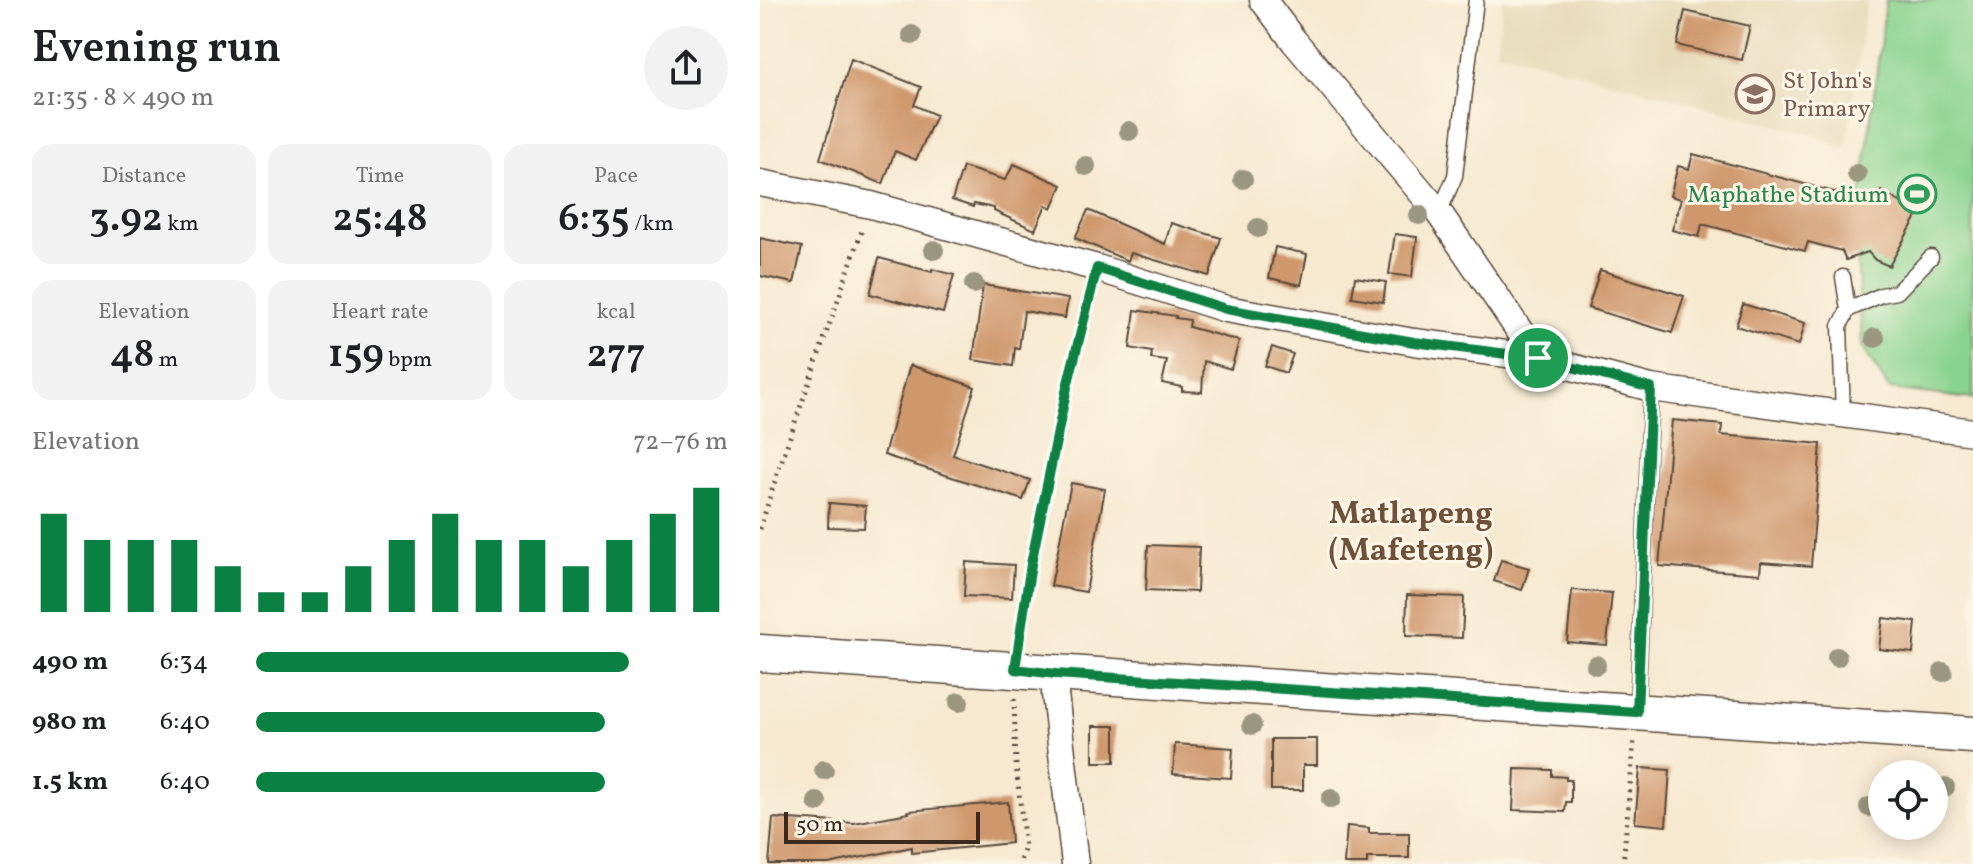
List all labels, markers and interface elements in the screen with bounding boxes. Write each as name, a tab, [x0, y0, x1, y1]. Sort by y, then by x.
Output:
text: Evening run	[32, 19, 281, 80]
button: share	[644, 26, 728, 110]
place label: St John's Primary	[1783, 65, 1872, 127]
school or university icon: St John's Primary	[1734, 73, 1776, 115]
text: 21:35 · 8 × 490 m	[32, 80, 214, 116]
text: Distance	[102, 161, 186, 192]
text: Time	[356, 161, 404, 192]
text: Pace	[594, 161, 638, 192]
sports icon: Maphathe Stadium	[1896, 173, 1938, 215]
place label: Maphathe Stadium	[1687, 179, 1889, 213]
text: 3.92	[89, 192, 163, 248]
text: 25:48	[332, 192, 428, 248]
text: 6:35	[558, 192, 630, 248]
text: km	[163, 209, 199, 240]
text: /km	[630, 209, 674, 240]
text: Elevation	[98, 297, 190, 328]
text: Heart rate	[331, 297, 429, 328]
text: kcal	[596, 297, 636, 328]
pin	[1504, 324, 1572, 392]
text: 48	[110, 328, 154, 384]
text: 159	[328, 328, 384, 384]
text: 277	[587, 328, 645, 384]
icon: arrive	[1516, 336, 1560, 380]
text: m	[154, 345, 178, 376]
text: bpm	[384, 345, 432, 376]
text: Elevation	[32, 424, 140, 460]
text: 72–76 m	[633, 424, 728, 460]
district label: Matlapeng (Mafeteng)	[1329, 493, 1493, 574]
text: 490 m	[32, 644, 108, 680]
text: 6:34	[160, 644, 208, 680]
text: 980 m	[32, 704, 107, 740]
text: 6:40	[160, 704, 210, 740]
map controls	[1868, 760, 1948, 840]
button: locate	[1868, 760, 1948, 840]
text: 1.5 km	[32, 764, 108, 800]
text: 6:40	[160, 764, 210, 800]
scale bar	[784, 808, 980, 844]
text: 50 m	[796, 810, 843, 841]

